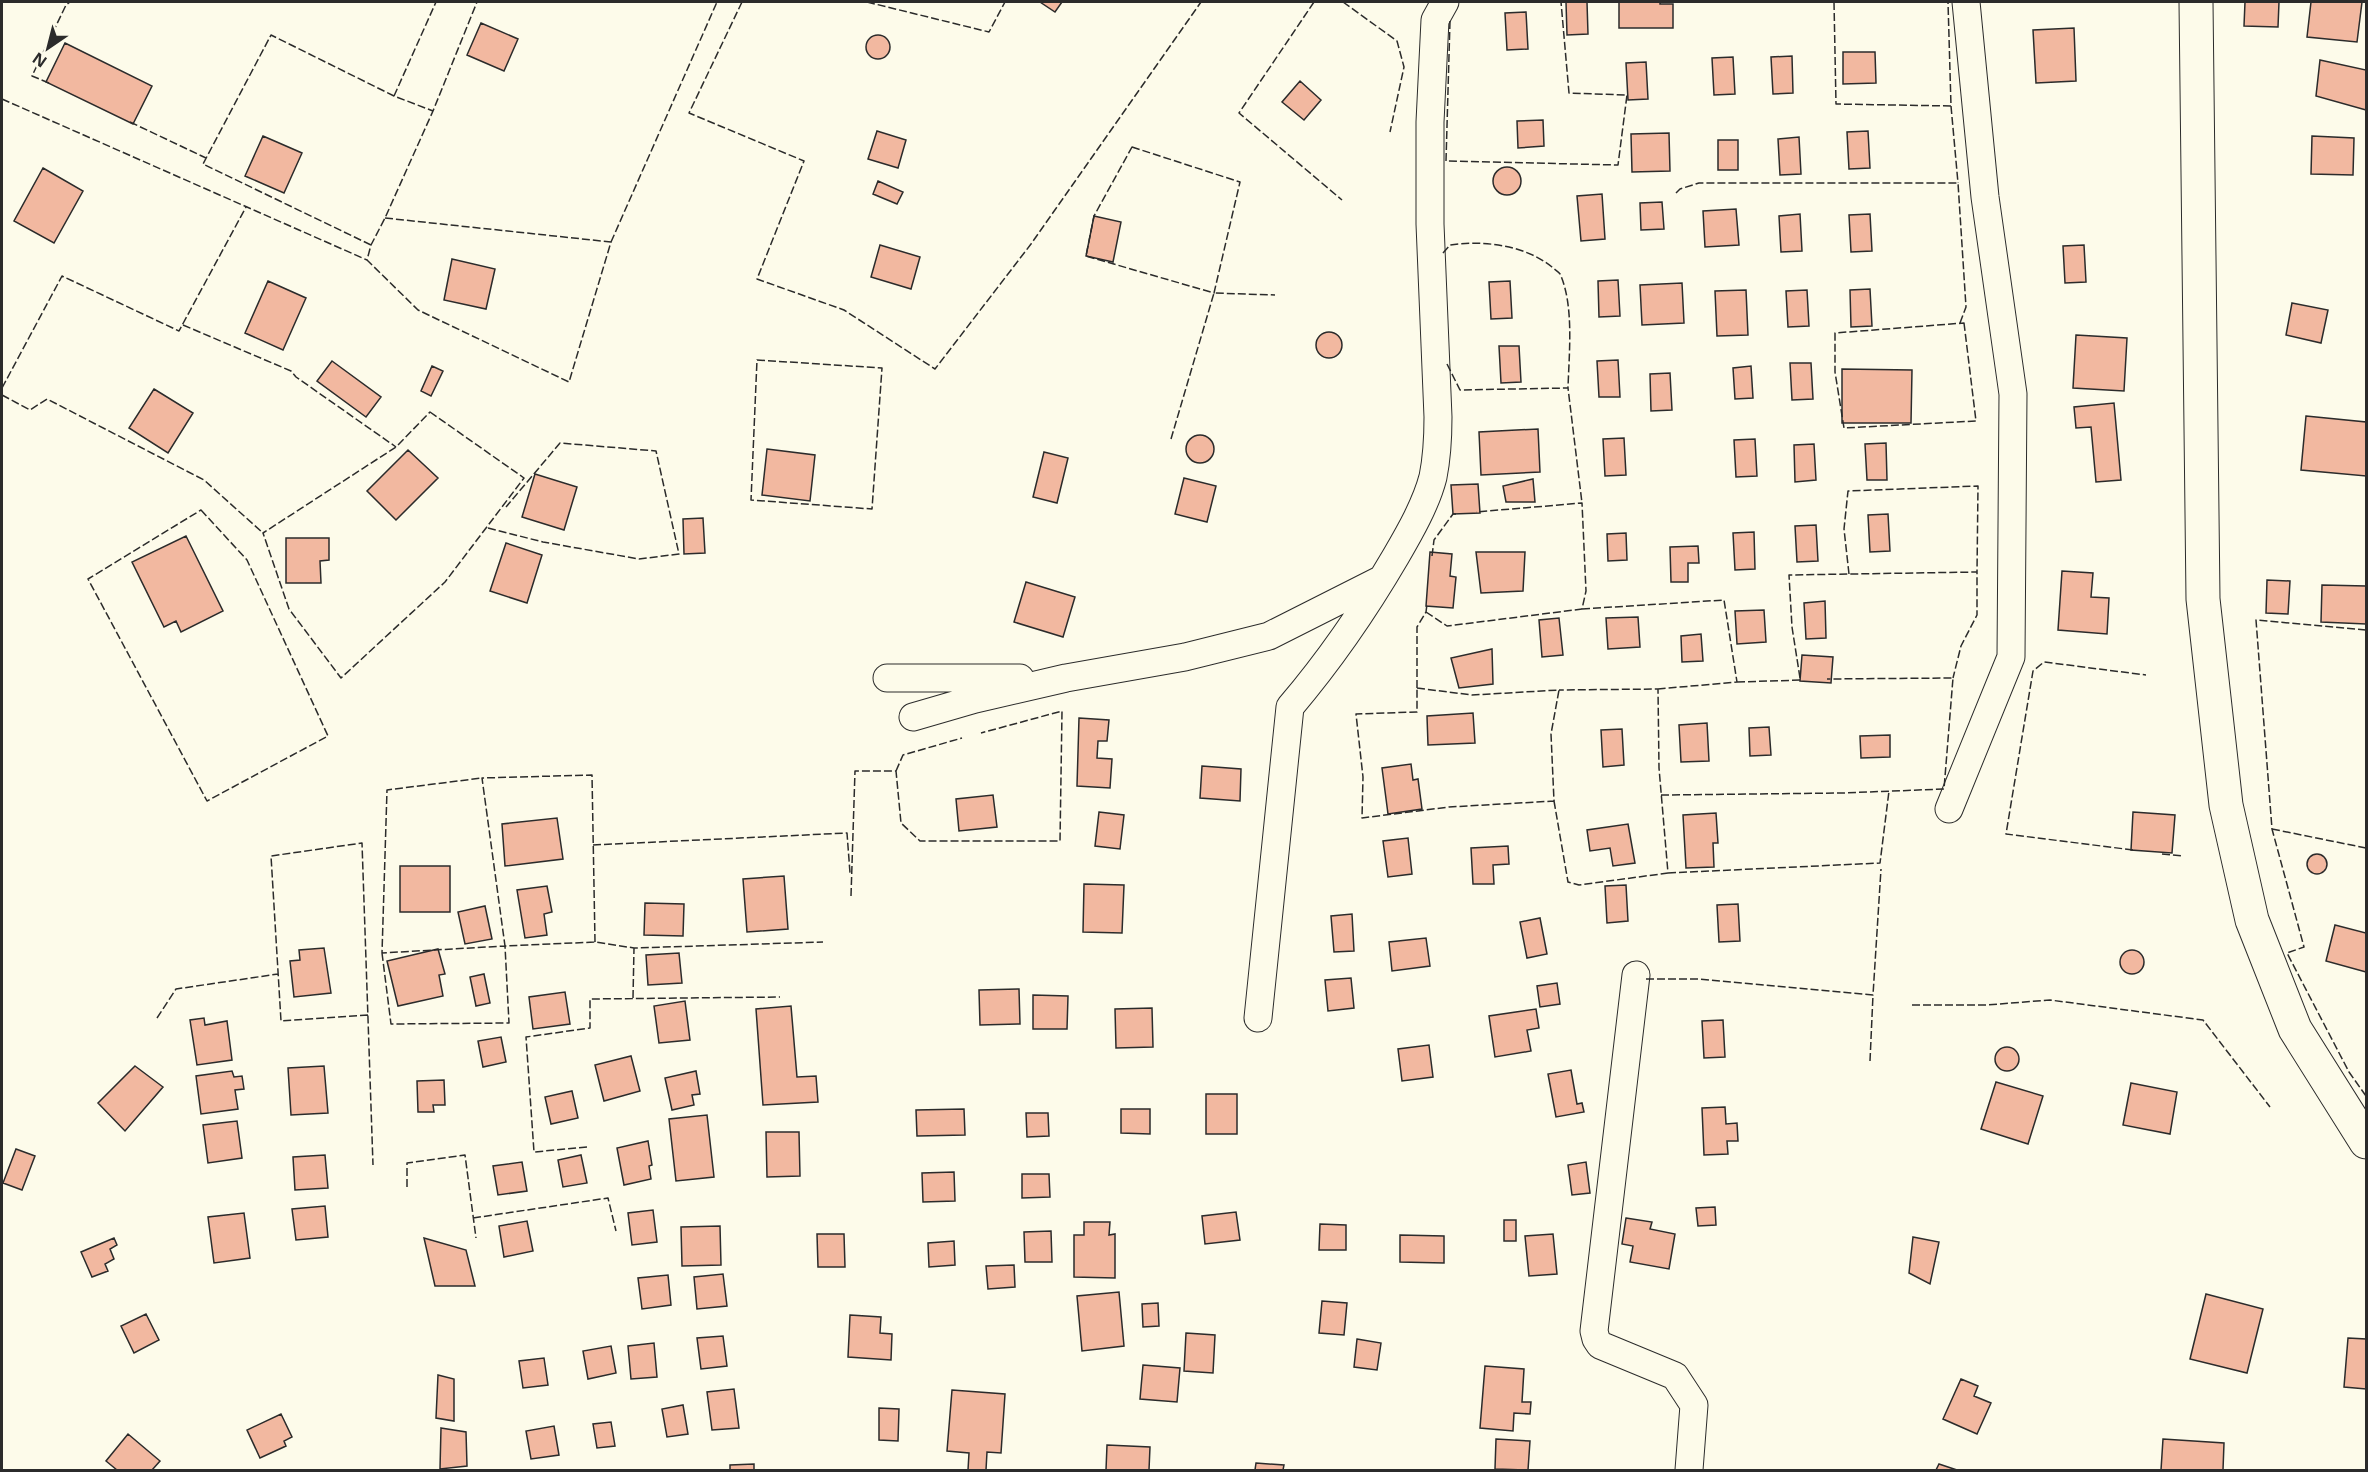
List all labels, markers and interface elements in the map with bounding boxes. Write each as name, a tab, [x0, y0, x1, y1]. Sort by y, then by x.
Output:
north arrow	[18, 18, 78, 78]
text: N	[28, 48, 51, 73]

